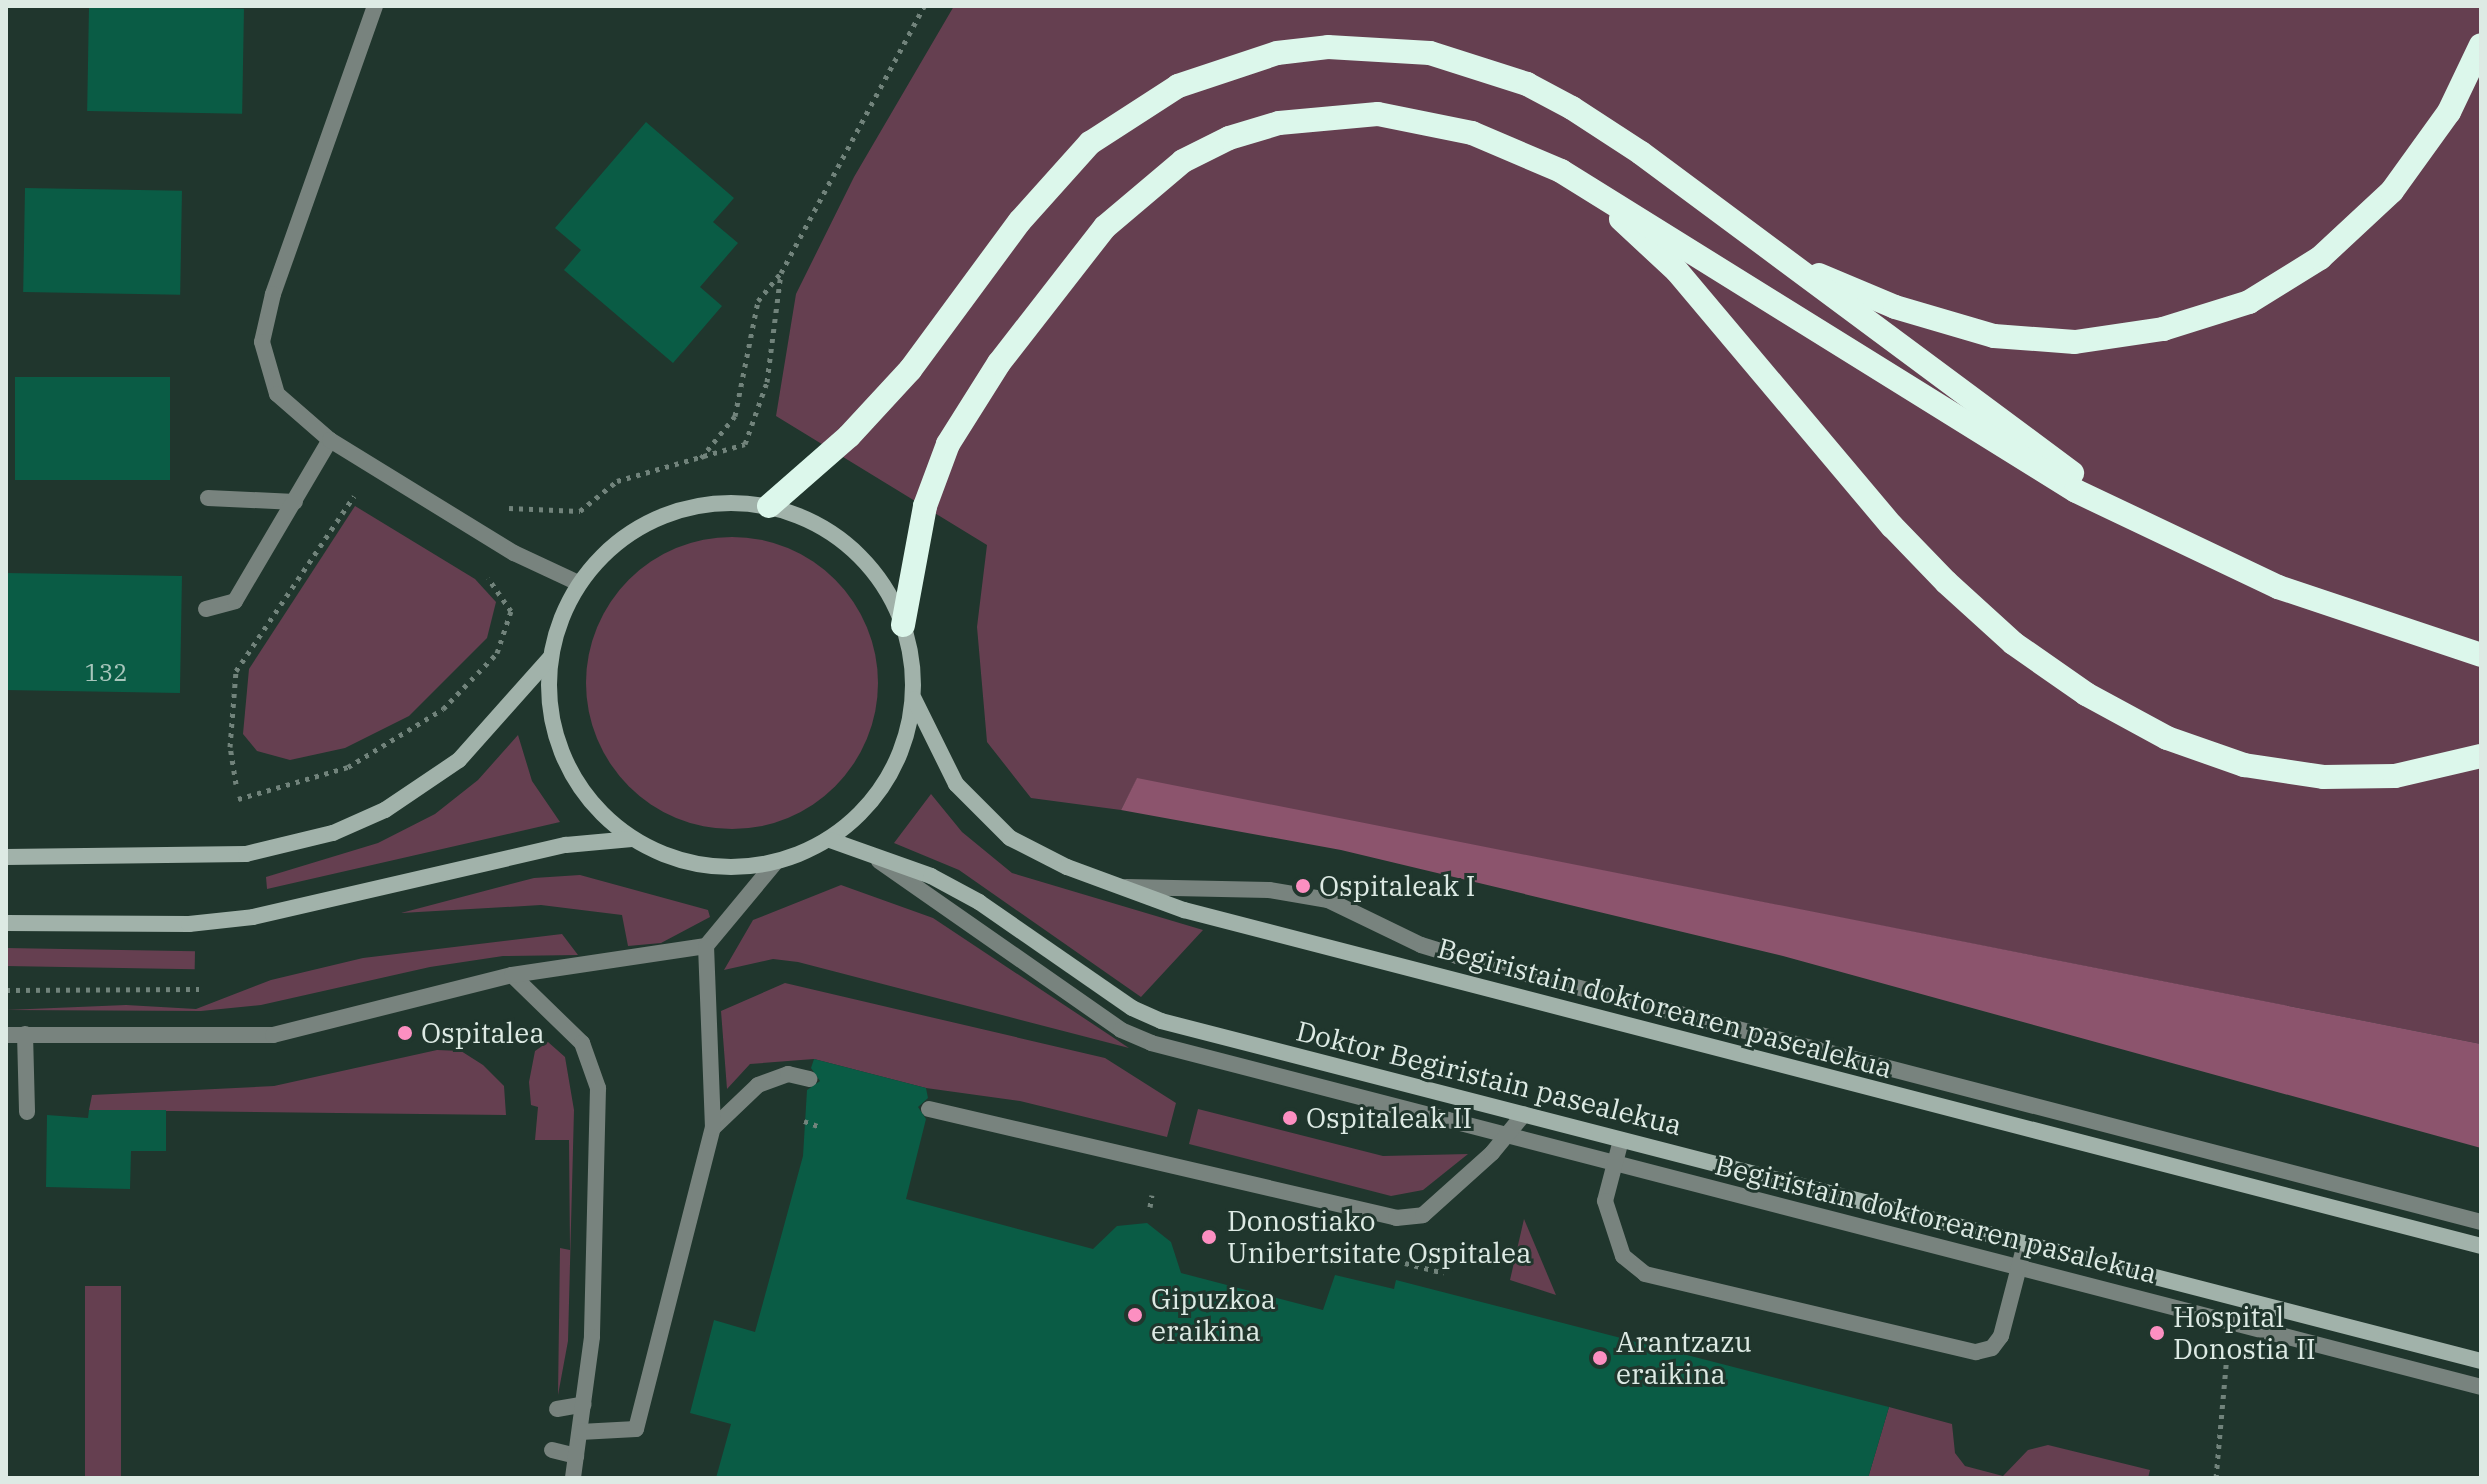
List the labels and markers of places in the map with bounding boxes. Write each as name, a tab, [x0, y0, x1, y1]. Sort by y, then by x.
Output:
place label: Ospitaleak I	[1319, 869, 1475, 903]
marker: Ospitaleak I	[1294, 877, 1312, 895]
place label: Ospitalea	[421, 1016, 545, 1050]
marker: Ospitalea	[396, 1024, 414, 1042]
place label: Ospitaleak II	[1306, 1101, 1472, 1135]
marker: Ospitaleak II	[1281, 1109, 1299, 1127]
place label: Donostiako Unibertsitate Ospitalea	[1227, 1204, 1531, 1270]
marker: Donostiako Unibertsitate Ospitalea	[1198, 1226, 1220, 1248]
place label: Gipuzkoa eraikina	[1151, 1282, 1276, 1348]
place label: Hospital Donostia II	[2173, 1300, 2316, 1366]
marker: Gipuzkoa eraikina	[1126, 1306, 1144, 1324]
marker: Hospital Donostia II	[2148, 1324, 2166, 1342]
place label: Arantzazu eraikina	[1616, 1325, 1752, 1391]
marker: Arantzazu eraikina	[1591, 1349, 1609, 1367]

